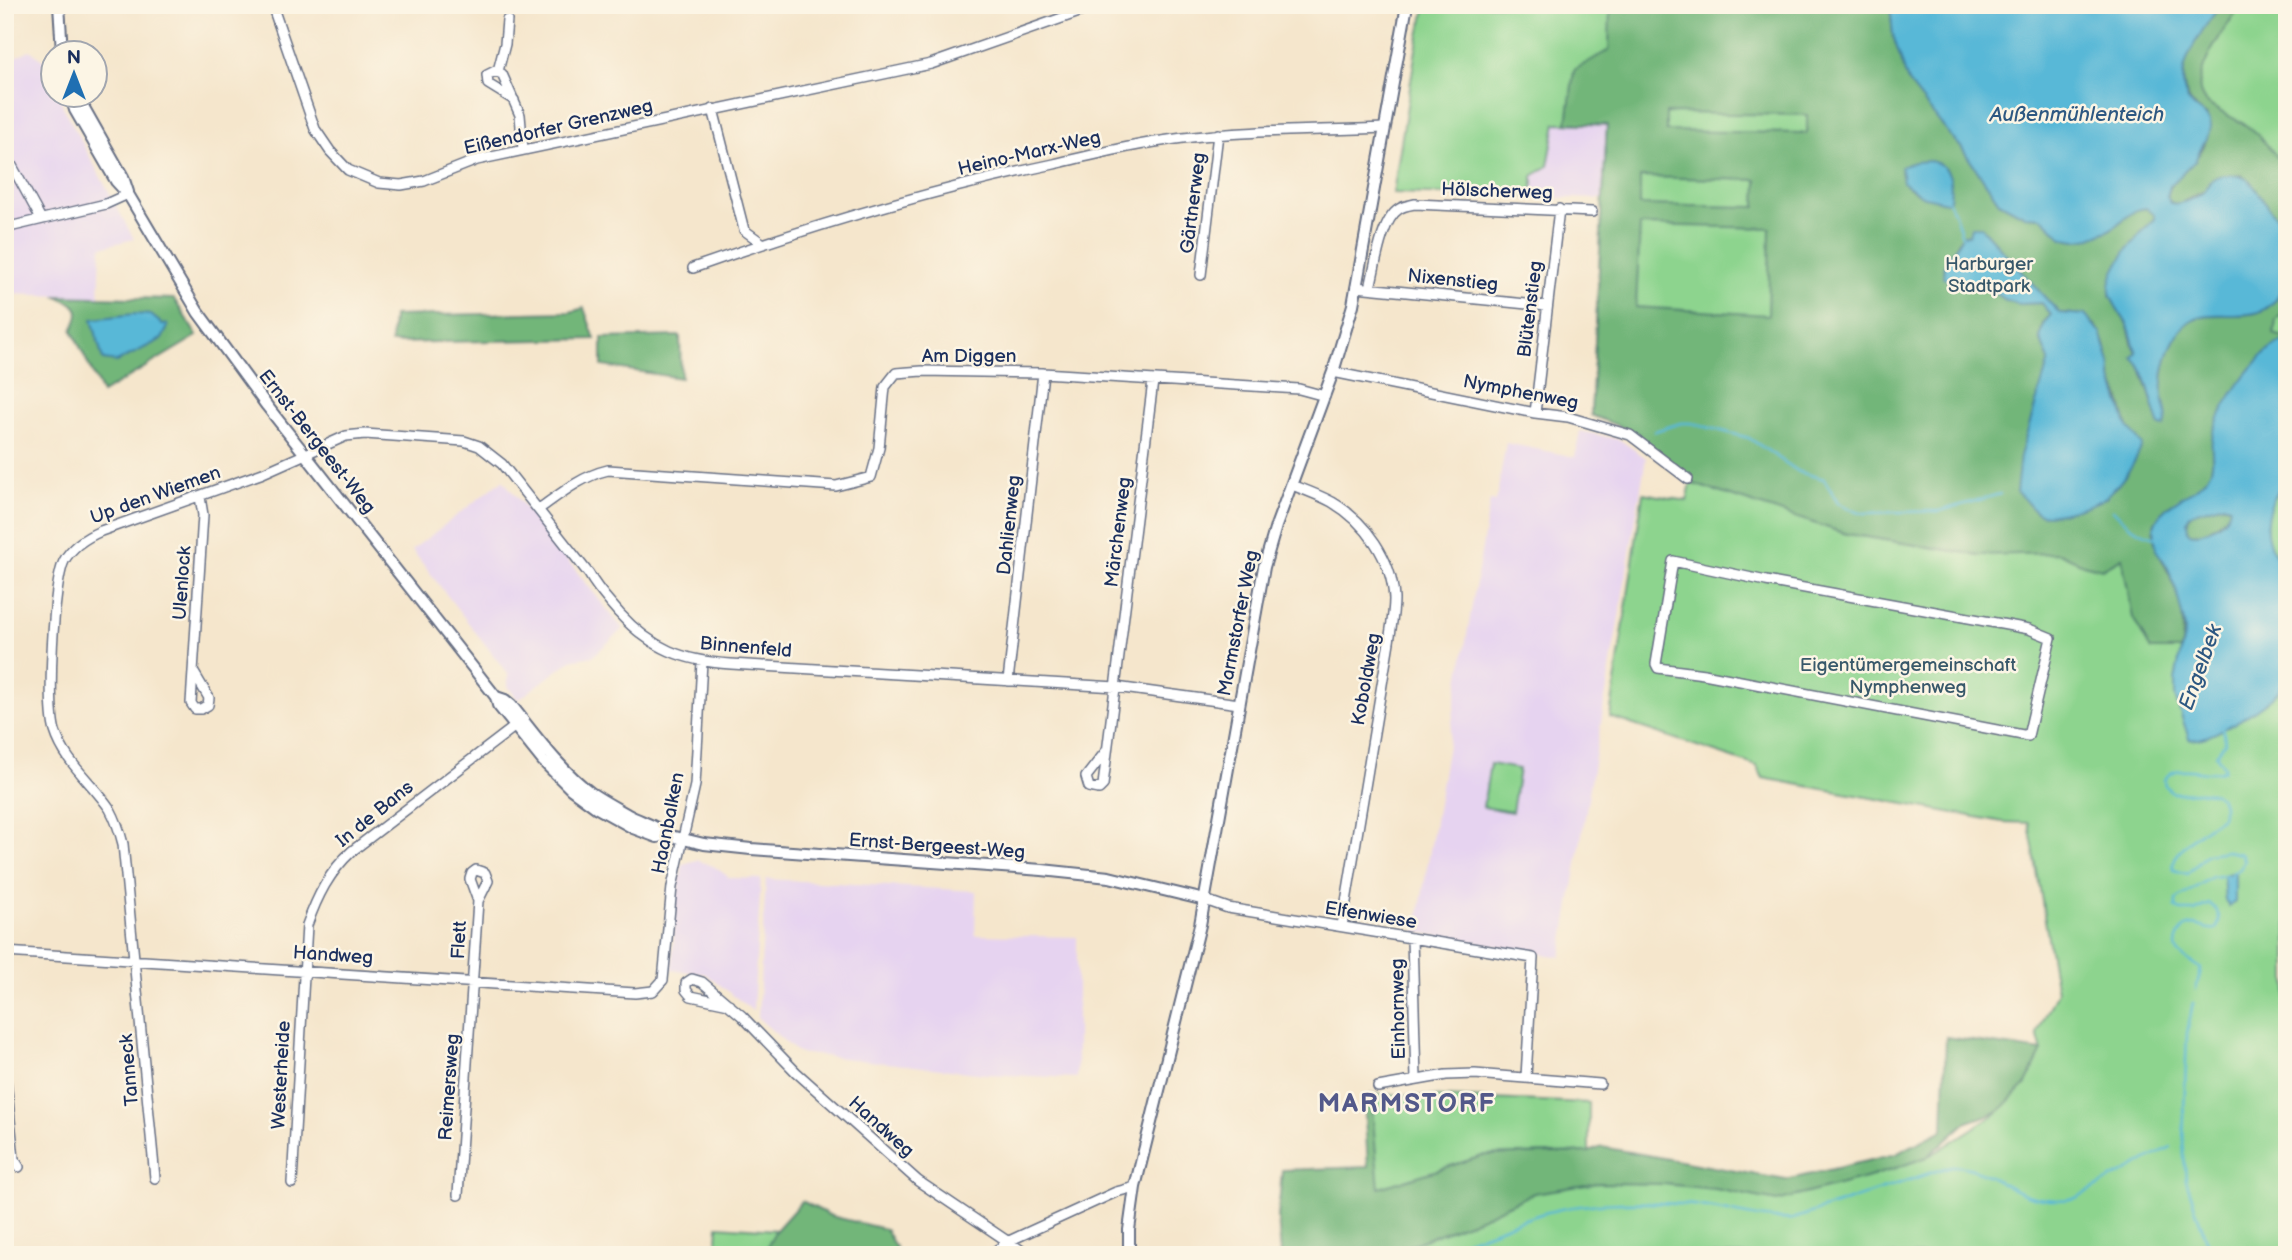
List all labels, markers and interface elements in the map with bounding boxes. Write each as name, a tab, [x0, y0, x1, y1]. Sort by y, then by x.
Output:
north arrow	[38, 38, 108, 108]
text: N	[67, 47, 81, 70]
street label: Eißendorfer Grenzweg	[462, 95, 655, 160]
water label: Außenmühlenteich	[1989, 102, 2165, 127]
street label: Heino-Marx-Weg	[956, 126, 1103, 181]
street label: Gärtnerweg	[1176, 151, 1211, 255]
street label: Hölscherweg	[1441, 178, 1553, 205]
park label: Harburger Stadtpark	[1945, 253, 2034, 298]
street label: Blütenstieg	[1513, 260, 1548, 359]
street label: Nixenstieg	[1406, 264, 1499, 297]
street label: Am Diggen	[922, 345, 1016, 368]
street label: Ernst-Bergeest-Weg	[253, 365, 380, 519]
street label: Nymphenweg	[1461, 370, 1580, 415]
street label: Up den Wiemen	[87, 461, 224, 530]
street label: Dahlienweg	[993, 474, 1026, 576]
street label: Märchenweg	[1100, 476, 1137, 589]
street label: Ulenlock	[168, 545, 197, 621]
street label: Marmstorfer Weg	[1213, 548, 1264, 698]
water label: Engelbek	[2174, 621, 2228, 713]
street label: Koboldweg	[1347, 631, 1386, 727]
street label: Binnenfeld	[699, 632, 793, 663]
park label: Eigentümergemeinschaft Nymphenweg	[1800, 654, 2017, 699]
street label: Haanbalken	[647, 771, 690, 876]
street label: In de Bans	[332, 776, 418, 852]
street label: Ernst-Bergeest-Weg	[848, 829, 1026, 864]
street label: Elfenwiese	[1323, 897, 1418, 934]
street label: Flett	[447, 920, 472, 960]
street label: Handweg	[292, 941, 374, 970]
street label: Einhornweg	[1386, 958, 1411, 1060]
street label: Westerheide	[267, 1020, 296, 1130]
street label: Tanneck	[115, 1032, 144, 1107]
street label: Reimersweg	[434, 1033, 465, 1141]
district label: MARMSTORF	[1318, 1089, 1496, 1120]
street label: Handweg	[843, 1092, 919, 1163]

